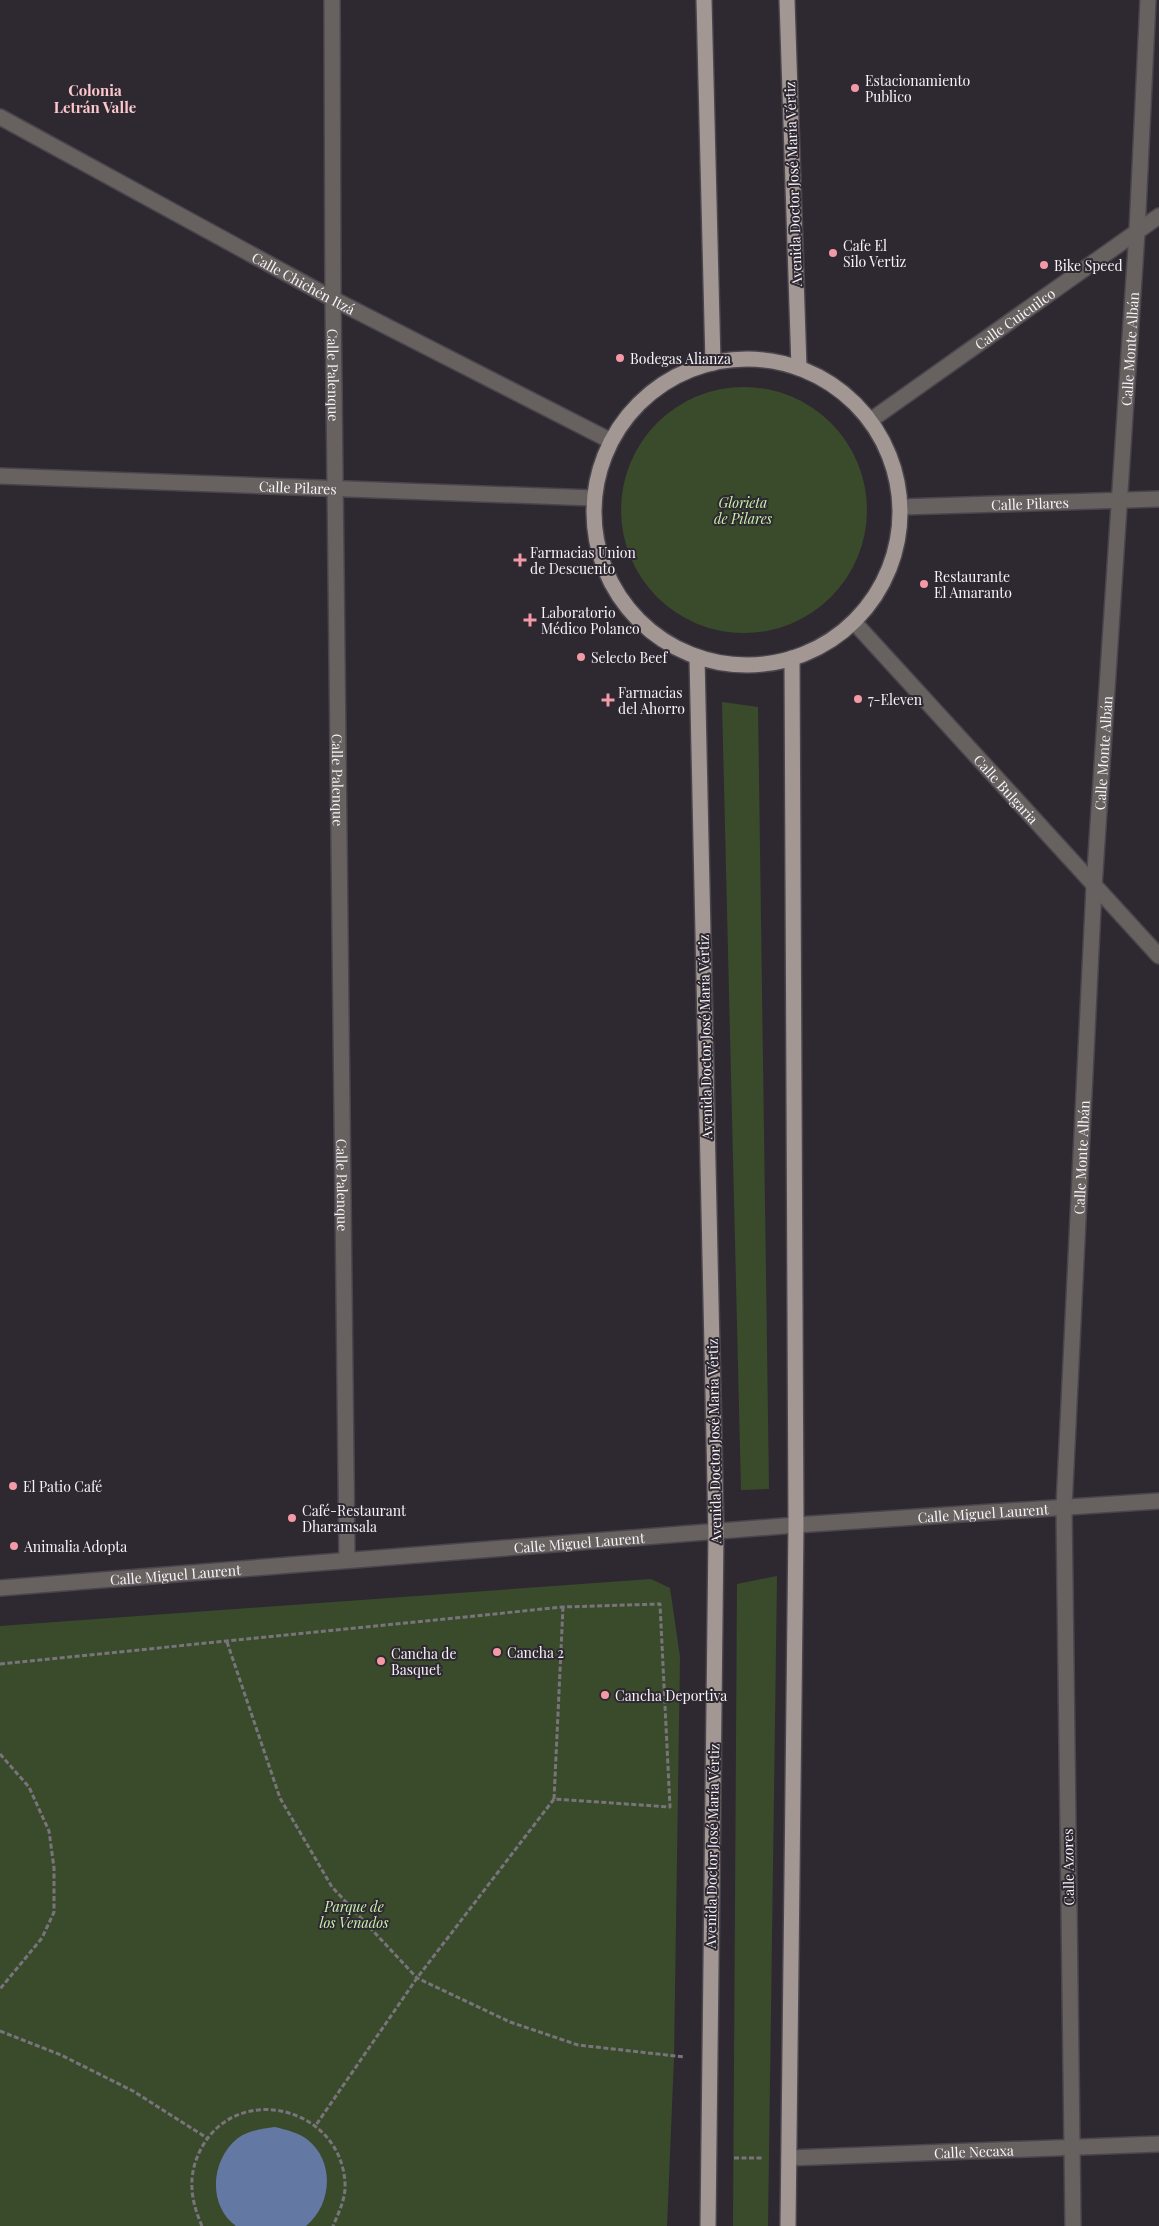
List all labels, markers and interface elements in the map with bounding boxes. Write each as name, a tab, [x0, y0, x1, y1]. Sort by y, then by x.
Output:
place label: Estacionamiento Publico	[865, 71, 971, 106]
district label: Colonia Letrán Valle	[54, 80, 137, 117]
street label: Avenida Doctor José María Vértiz	[780, 81, 806, 288]
marker: Estacionamiento Publico	[849, 82, 861, 94]
place label: Cafe El Silo Vertiz	[843, 236, 907, 271]
street label: Calle Chichén Itzá	[249, 247, 358, 318]
marker: Cafe El Silo Vertiz	[827, 247, 839, 259]
place label: Bike Speed	[1054, 256, 1123, 275]
marker: Bike Speed	[1038, 259, 1050, 271]
street label: Calle Cuicuilco	[971, 283, 1059, 353]
street label: Calle Monte Albán	[1116, 291, 1143, 407]
street label: Calle Palenque	[324, 329, 344, 421]
place label: Bodegas Alianza	[630, 349, 731, 368]
marker: Bodegas Alianza	[614, 352, 626, 364]
street label: Calle Pilares	[259, 476, 337, 498]
street label: Calle Pilares	[991, 492, 1069, 514]
park label: Glorieta de Pilares	[714, 493, 773, 528]
place label: Farmacias Union de Descuento	[530, 543, 636, 578]
marker: Farmacias Union de Descuento	[514, 554, 526, 566]
place label: Restaurante El Amaranto	[934, 567, 1012, 602]
marker: Restaurante El Amaranto	[918, 578, 930, 590]
place label: Laboratorio Médico Polanco	[541, 603, 640, 638]
marker: Laboratorio Médico Polanco	[523, 613, 537, 627]
place label: Selecto Beef	[591, 648, 668, 667]
marker: Selecto Beef	[575, 651, 587, 663]
place label: Farmacias del Ahorro	[618, 683, 685, 718]
place label: 7-Eleven	[868, 690, 923, 709]
marker: 7-Eleven	[852, 693, 864, 705]
marker: Farmacias del Ahorro	[602, 694, 614, 706]
street label: Calle Monte Albán	[1090, 695, 1116, 811]
street label: Calle Palenque	[328, 734, 348, 826]
street label: Calle Bulgaria	[970, 750, 1043, 828]
street label: Avenida Doctor José María Vértiz	[694, 934, 716, 1141]
street label: Calle Monte Albán	[1069, 1099, 1093, 1215]
street label: Calle Palenque	[333, 1139, 353, 1231]
street label: Avenida Doctor José María Vértiz	[703, 1338, 725, 1545]
place label: El Patio Café	[23, 1477, 102, 1496]
marker: El Patio Café	[7, 1480, 19, 1492]
street label: Calle Miguel Laurent	[917, 1499, 1050, 1526]
place label: Café-Restaurant Dharamsala	[302, 1501, 407, 1536]
marker: Café-Restaurant Dharamsala	[286, 1512, 298, 1524]
street label: Calle Miguel Laurent	[513, 1527, 646, 1557]
place label: Animalia Adopta	[23, 1537, 127, 1556]
marker: Animalia Adopta	[8, 1540, 20, 1552]
street label: Calle Miguel Laurent	[109, 1559, 243, 1589]
place label: Cancha 2	[507, 1643, 564, 1662]
place label: Cancha de Basquet	[391, 1644, 457, 1679]
marker: Cancha 2	[491, 1646, 503, 1658]
marker: Cancha de Basquet	[375, 1655, 387, 1667]
place label: Cancha Deportiva	[615, 1686, 727, 1705]
marker: Cancha Deportiva	[599, 1689, 611, 1701]
street label: Avenida Doctor José María Vértiz	[701, 1743, 723, 1950]
street label: Calle Azores	[1058, 1828, 1078, 1906]
park label: Parque de los Venados	[320, 1897, 389, 1932]
street label: Calle Necaxa	[934, 2140, 1014, 2162]

